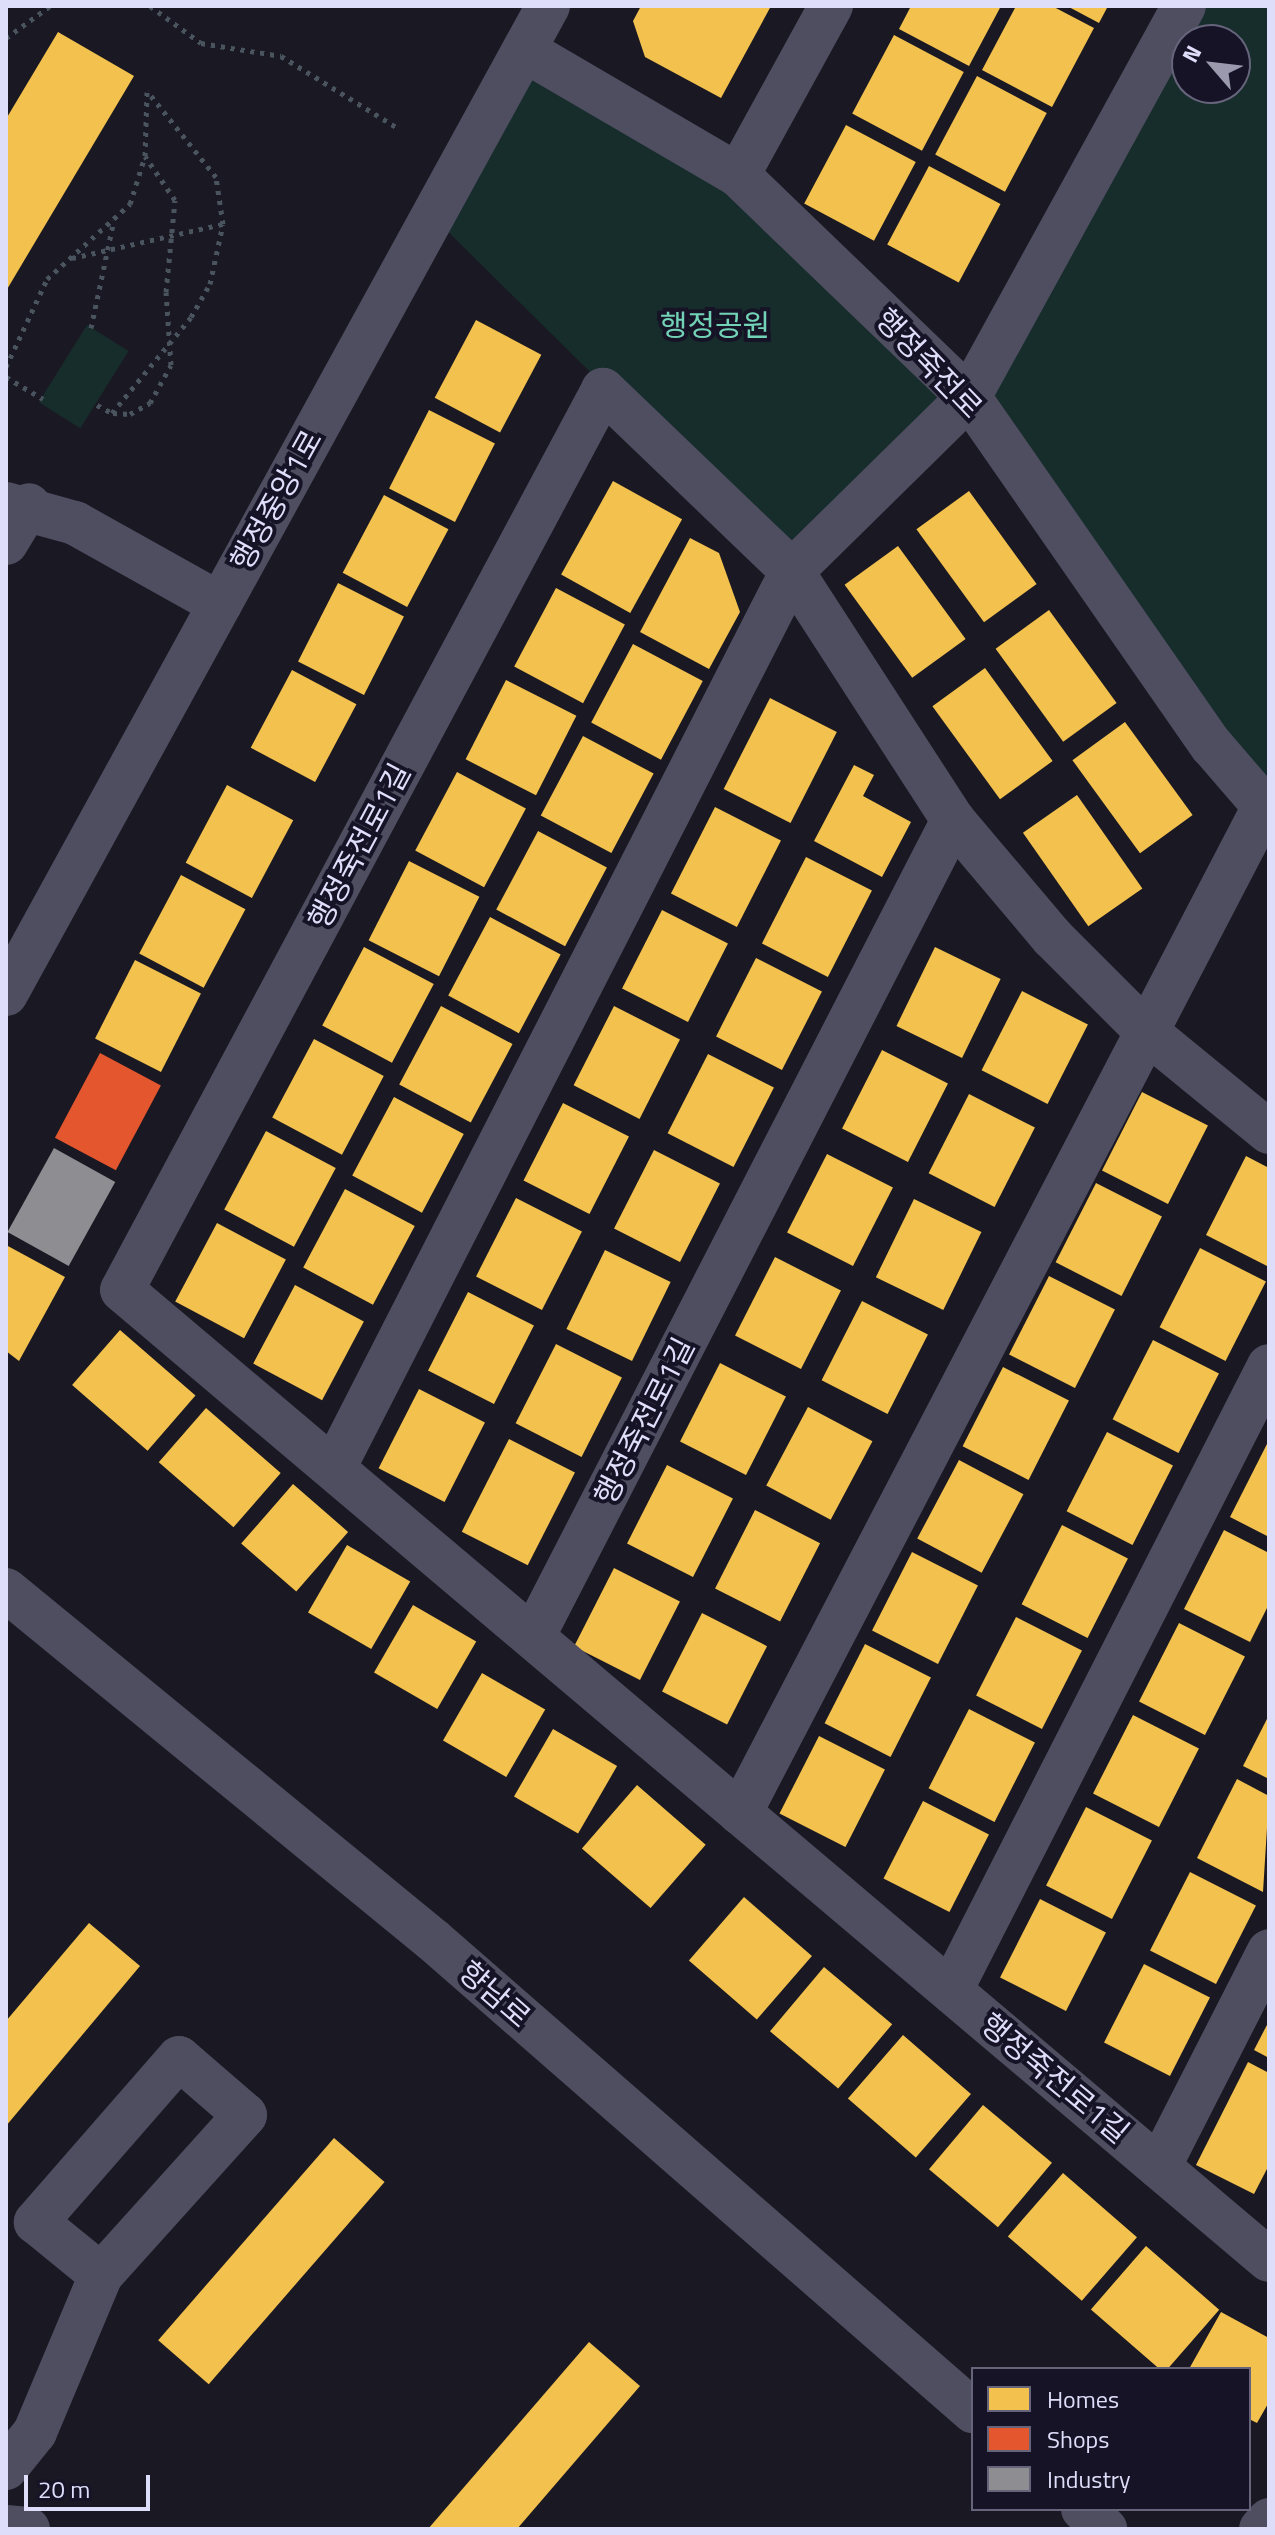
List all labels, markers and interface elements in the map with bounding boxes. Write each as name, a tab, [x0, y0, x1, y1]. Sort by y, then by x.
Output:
north arrow	[1171, 24, 1251, 104]
text: N	[1173, 39, 1210, 68]
street label: 행정죽전로	[868, 301, 990, 425]
park label: 행정공원	[660, 307, 770, 343]
street label: 행정중앙1로	[223, 424, 329, 576]
street label: 행정죽전로1길	[300, 757, 418, 935]
street label: 행정죽전로1길	[587, 1332, 701, 1510]
street label: 향남로	[452, 1953, 538, 2035]
street label: 행정죽전로1길	[974, 2006, 1136, 2150]
legend	[971, 2367, 1251, 2511]
text: Homes	[1047, 2381, 1119, 2417]
text: Shops	[1047, 2421, 1109, 2457]
scale bar	[28, 2459, 154, 2509]
text: Industry	[1047, 2461, 1131, 2497]
text: 20 m	[38, 2471, 90, 2507]

